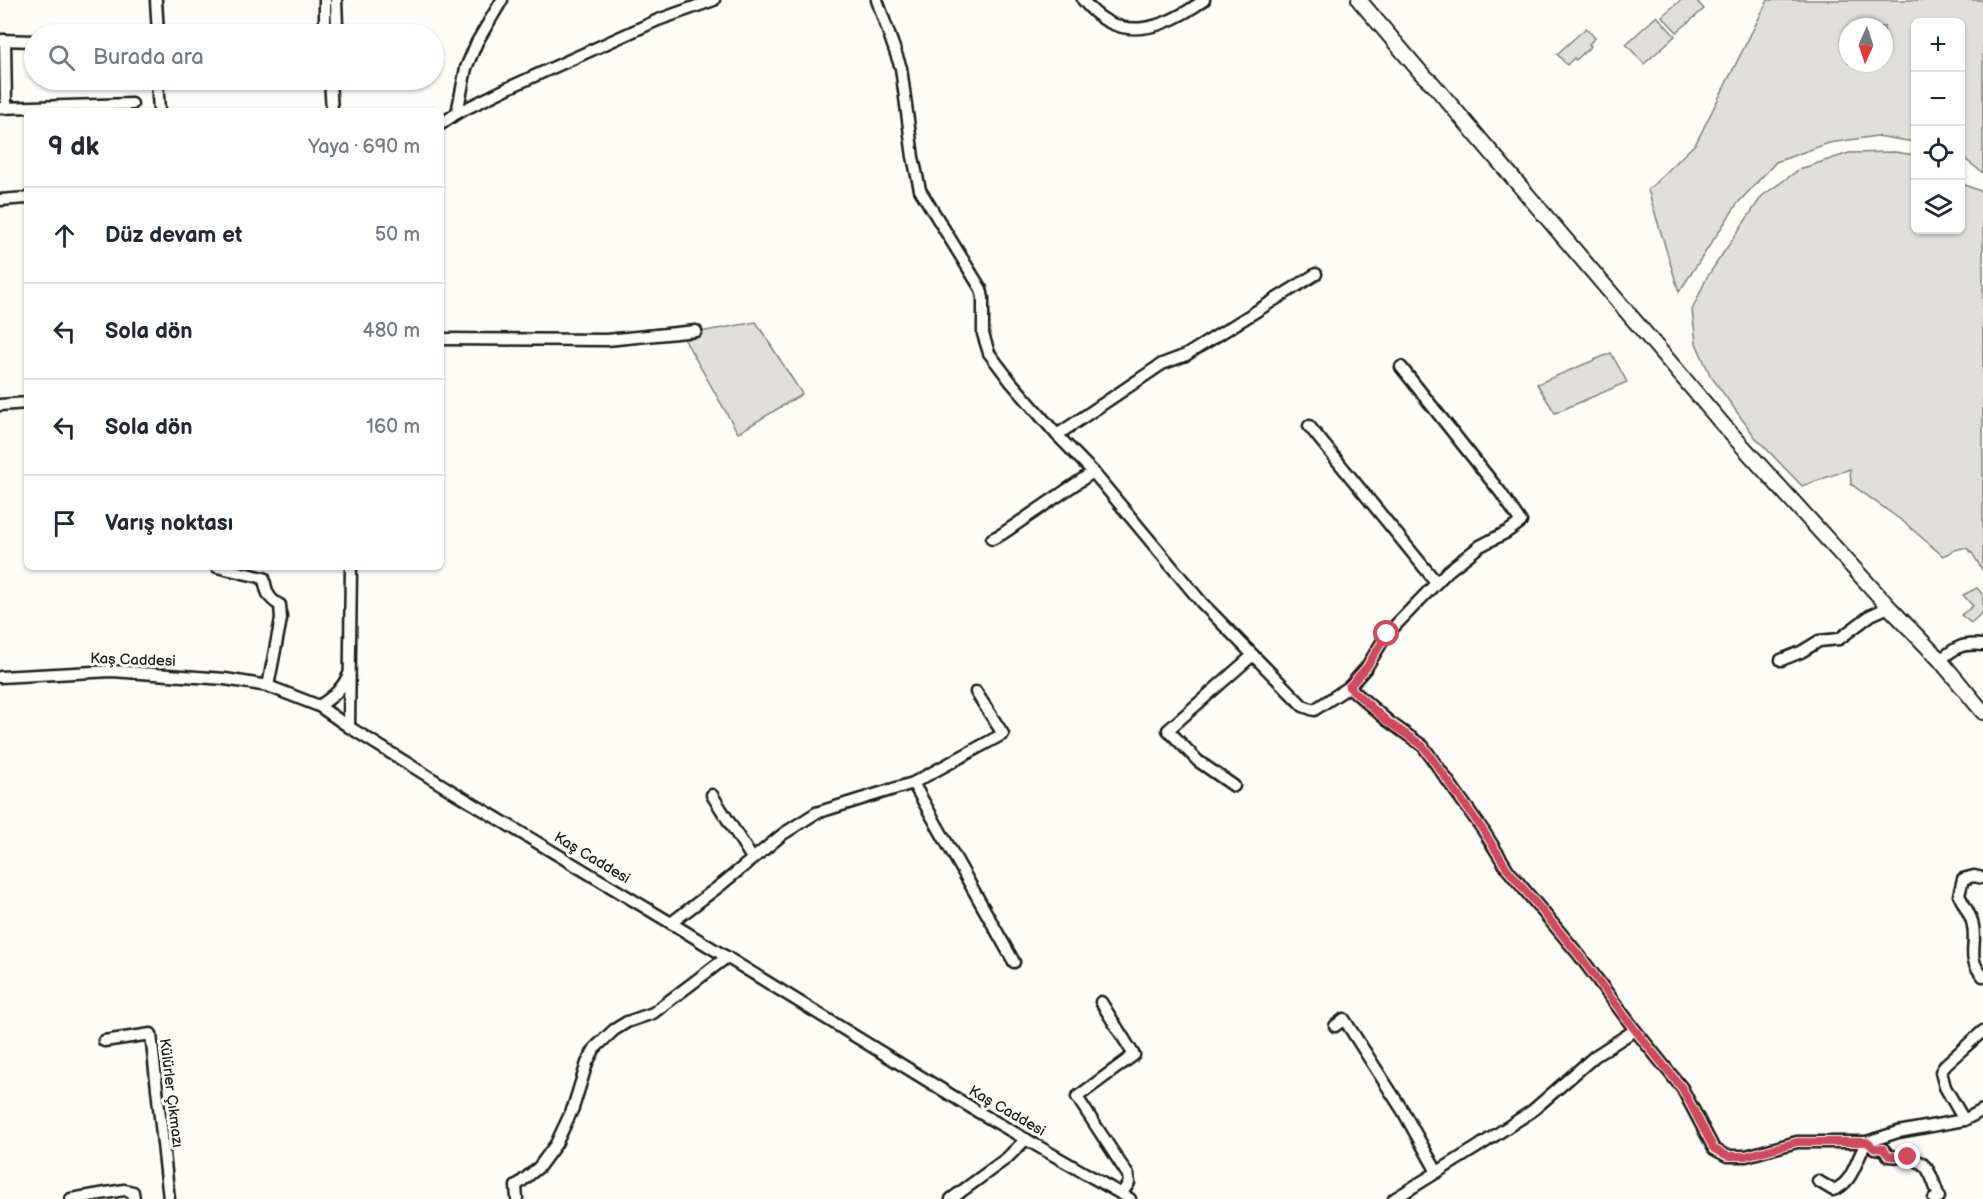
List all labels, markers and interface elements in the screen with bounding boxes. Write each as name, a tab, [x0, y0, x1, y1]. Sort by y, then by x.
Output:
north arrow	[1839, 18, 1893, 72]
map controls	[1911, 18, 1965, 234]
button: +	[1911, 18, 1965, 72]
search box	[24, 24, 444, 90]
icon: search	[45, 41, 78, 74]
text: Burada ara	[93, 44, 204, 71]
button: −	[1911, 72, 1965, 126]
button: locate	[1911, 126, 1965, 180]
text: 9 dk	[48, 132, 99, 163]
text: Yaya · 690 m	[308, 135, 420, 159]
button: layers	[1911, 180, 1965, 234]
icon: ahead	[48, 219, 81, 252]
text: Düz devam et	[105, 222, 242, 249]
text: 50 m	[375, 223, 420, 247]
icon: left	[48, 315, 81, 348]
text: Sola dön	[105, 318, 193, 345]
text: 480 m	[362, 319, 420, 343]
icon: left	[48, 411, 81, 444]
text: Sola dön	[105, 414, 193, 441]
text: 160 m	[366, 415, 420, 439]
icon: arrive	[48, 507, 81, 540]
text: Varış noktası	[105, 510, 233, 537]
route start	[1373, 620, 1399, 646]
street label: Kaş Caddesi	[90, 649, 176, 671]
street label: Kaş Caddesi	[550, 828, 634, 888]
street label: Külürler Çıkmazı	[155, 1037, 187, 1149]
street label: Kaş Caddesi	[965, 1081, 1049, 1141]
route end	[1894, 1143, 1920, 1169]

